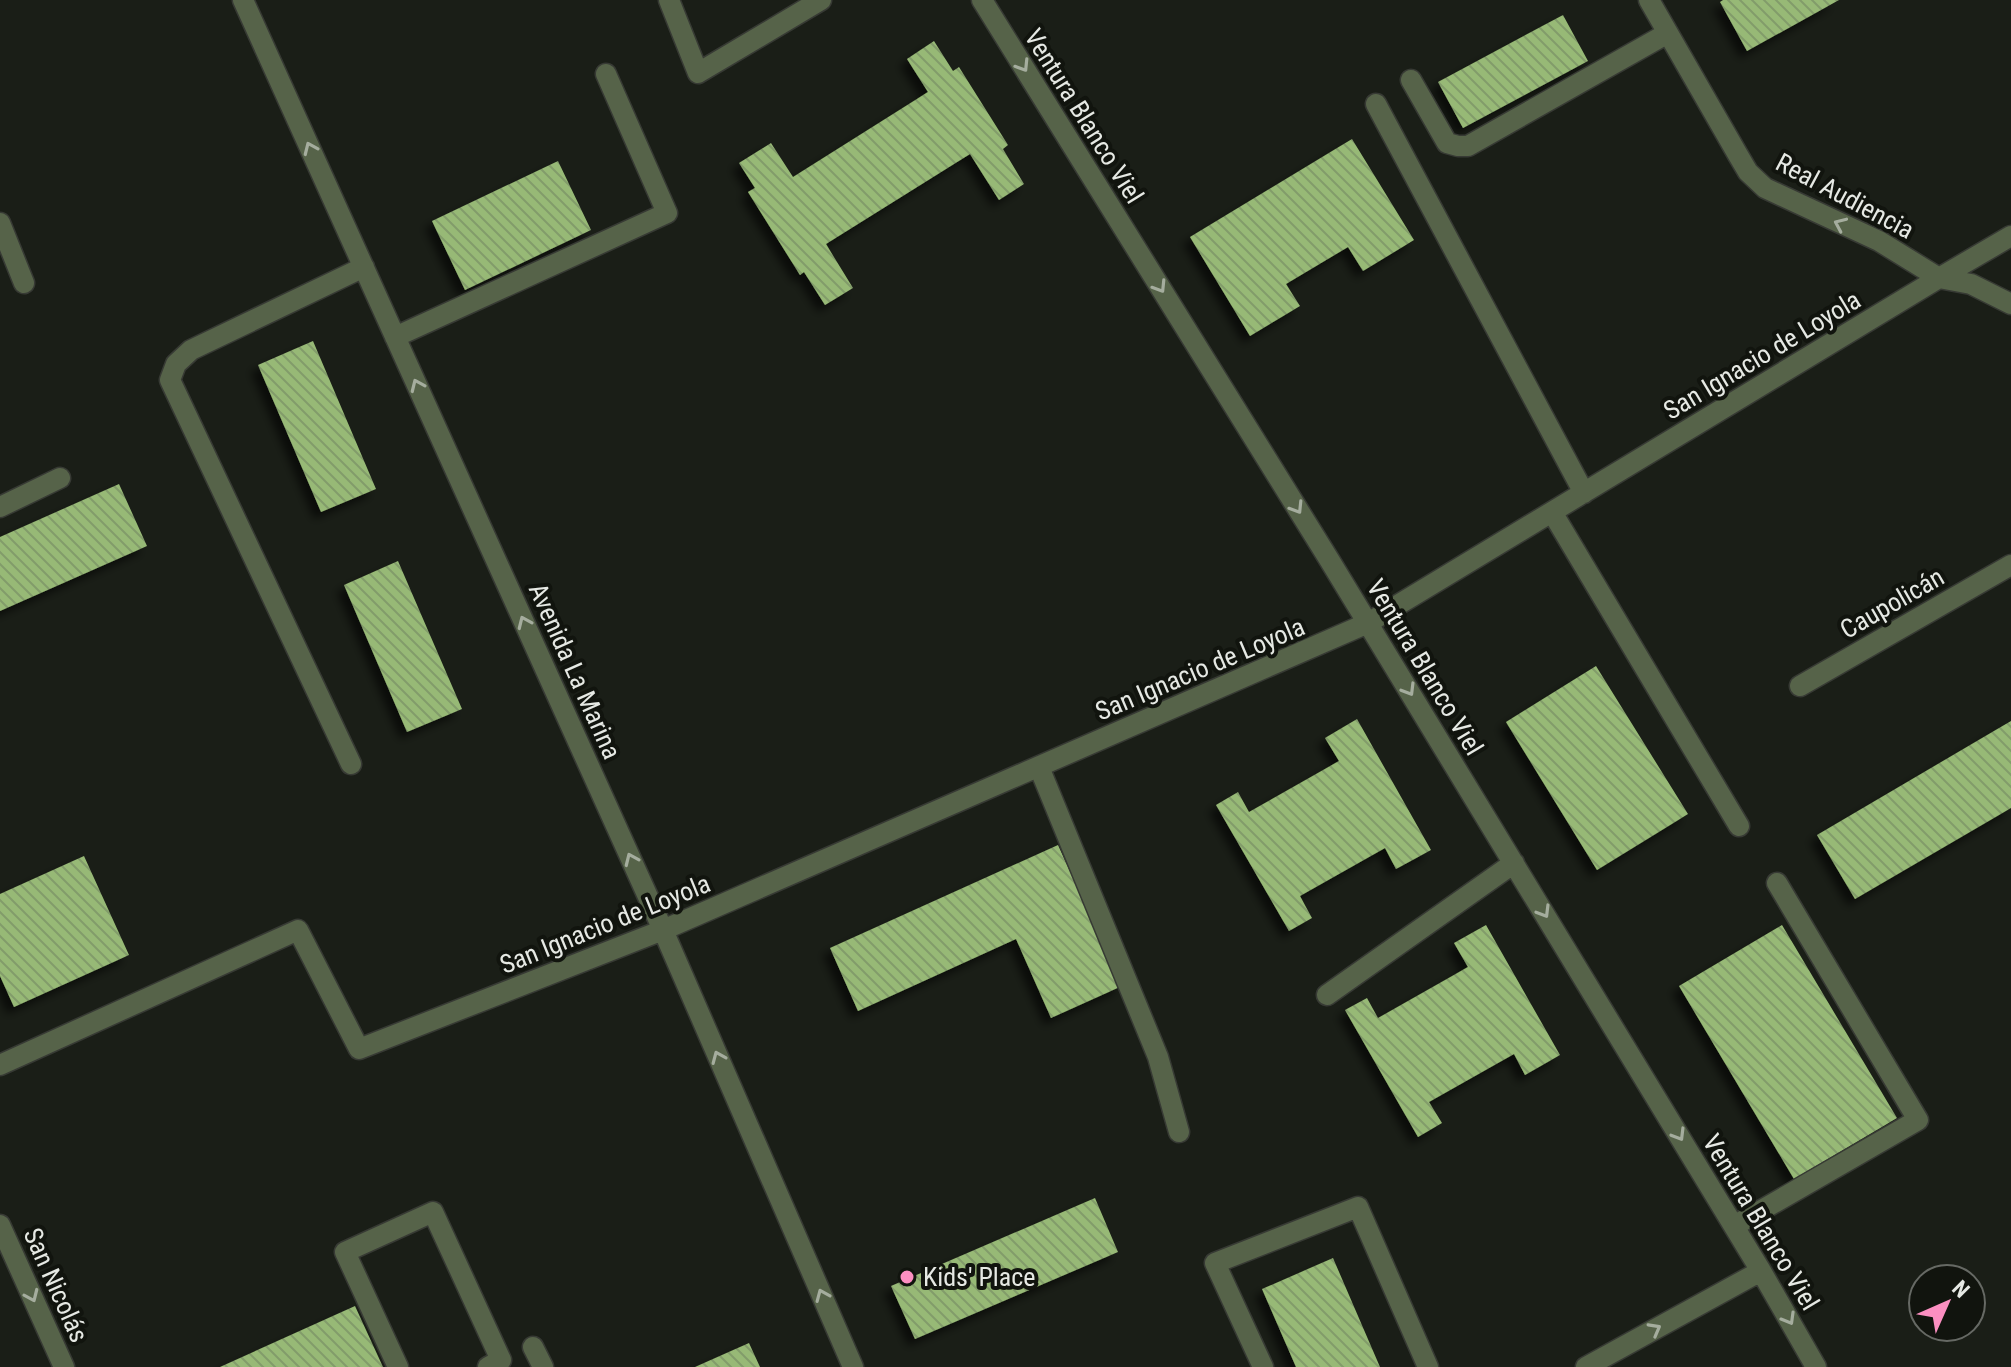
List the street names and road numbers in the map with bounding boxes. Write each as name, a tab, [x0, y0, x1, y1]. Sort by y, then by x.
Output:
street label: Ventura Blanco Viel	[1018, 23, 1150, 209]
street label: Real Audiencia	[1771, 147, 1919, 245]
street label: San Ignacio de Loyola	[1658, 284, 1866, 426]
street label: Caupolicán	[1835, 561, 1949, 645]
street label: Ventura Blanco Viel	[1361, 574, 1489, 760]
street label: Avenida La Marina	[523, 578, 627, 764]
street label: San Ignacio de Loyola	[1091, 611, 1309, 727]
street label: San Ignacio de Loyola	[495, 868, 715, 980]
street label: Ventura Blanco Viel	[1697, 1129, 1825, 1315]
street label: San Nicolás	[18, 1223, 94, 1347]

